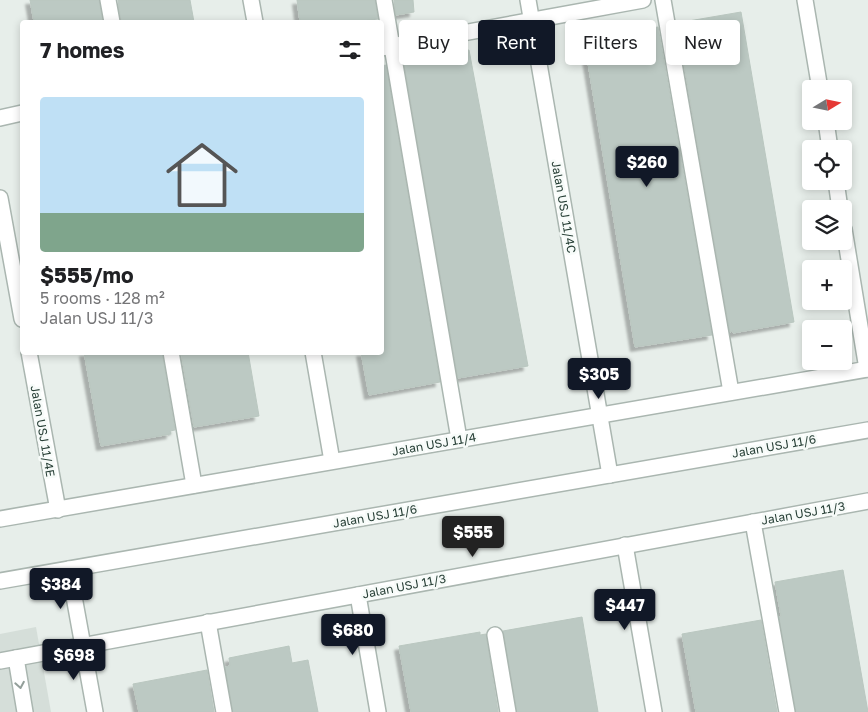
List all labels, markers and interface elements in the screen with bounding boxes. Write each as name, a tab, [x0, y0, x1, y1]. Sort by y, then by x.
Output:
chip: Buy	[399, 20, 468, 65]
chip: Rent	[478, 20, 555, 65]
chip: Filters	[565, 20, 656, 65]
chip: New	[666, 20, 740, 65]
icon: filters	[336, 36, 364, 64]
text: 7 homes	[40, 37, 125, 63]
north arrow	[802, 80, 852, 130]
map controls	[802, 80, 852, 370]
icon: home	[157, 130, 247, 220]
button: locate	[802, 140, 852, 190]
pin: $260	[617, 146, 677, 188]
text: $260	[626, 152, 668, 172]
street label: Jalan USJ 11/4C	[549, 160, 579, 254]
button: layers	[802, 200, 852, 250]
button: +	[802, 260, 852, 310]
text: $555/mo	[40, 262, 134, 288]
text: 5 rooms · 128 m²	[40, 288, 165, 308]
text: Jalan USJ 11/3	[40, 308, 153, 328]
button: −	[802, 320, 852, 370]
pin: $305	[569, 358, 629, 400]
text: $305	[579, 364, 619, 384]
street label: Jalan USJ 11/4E	[28, 384, 58, 478]
street label: Jalan USJ 11/4	[391, 429, 477, 459]
street label: Jalan USJ 11/6	[731, 431, 817, 461]
street label: Jalan USJ 11/3	[760, 498, 846, 528]
street label: Jalan USJ 11/6	[332, 501, 418, 531]
pin: $555	[443, 516, 503, 558]
text: $555	[453, 522, 493, 542]
pin: $384	[31, 568, 91, 610]
street label: Jalan USJ 11/3	[361, 571, 447, 601]
text: $384	[41, 574, 81, 594]
pin: $447	[595, 588, 655, 631]
text: $447	[605, 595, 645, 615]
pin: $680	[323, 614, 383, 656]
text: $680	[332, 620, 374, 640]
pin: $698	[44, 638, 104, 681]
text: $698	[53, 645, 95, 665]
one-way arrow	[15, 681, 25, 689]

